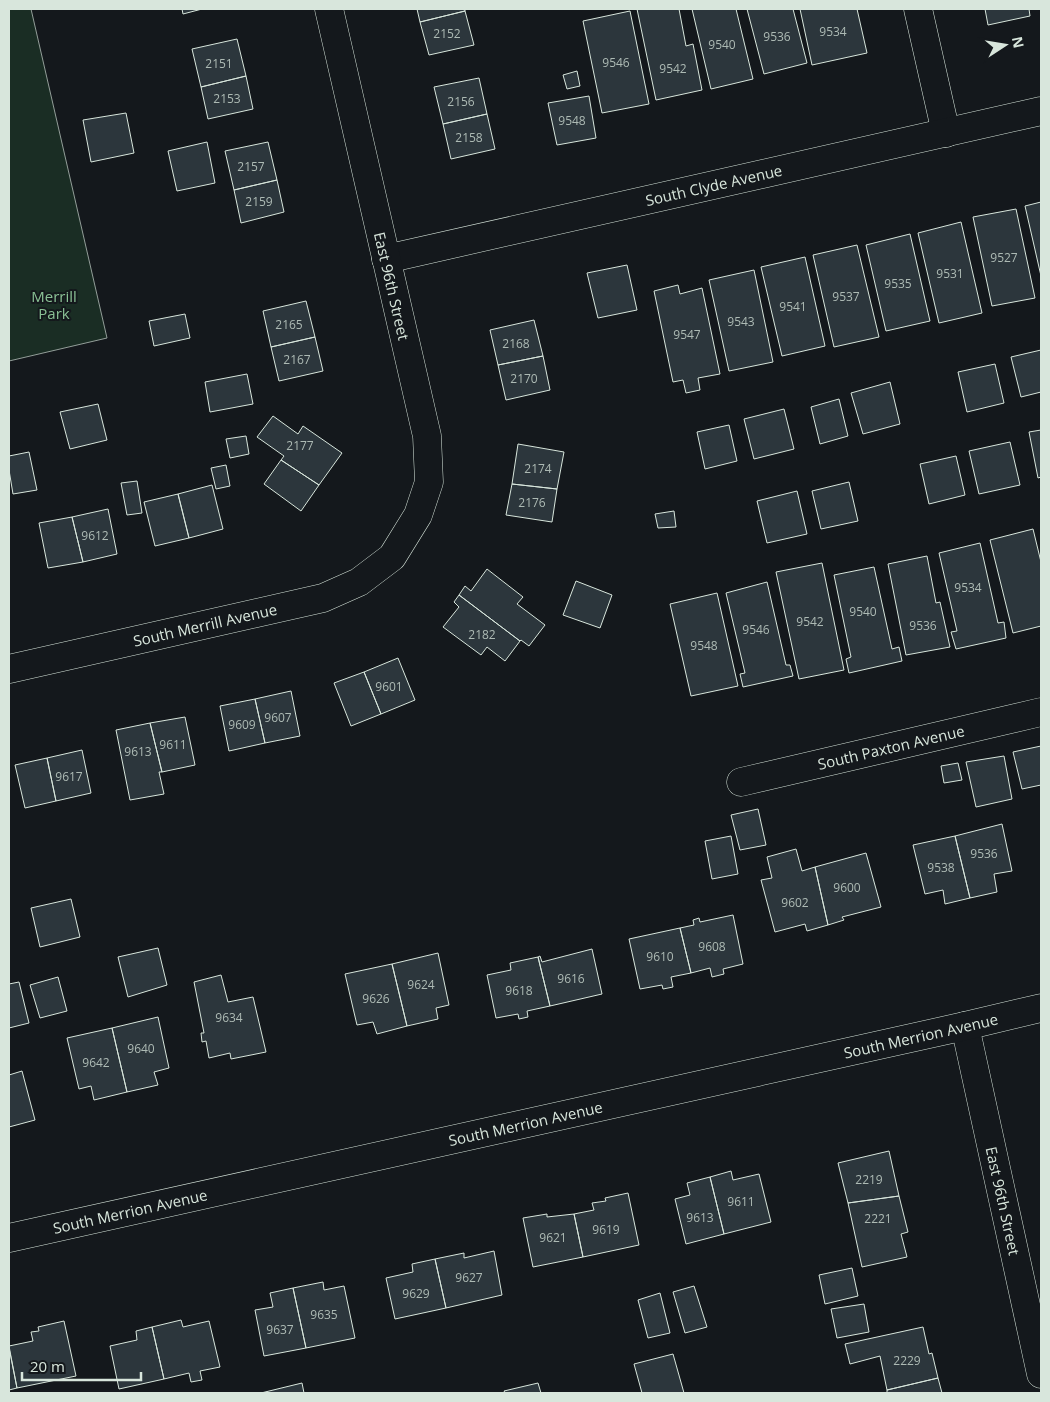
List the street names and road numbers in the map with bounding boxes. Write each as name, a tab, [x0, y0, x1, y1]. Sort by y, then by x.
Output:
street label: South Clyde Avenue	[643, 160, 784, 210]
street label: East 96th Street	[370, 230, 414, 342]
street label: South Merrill Avenue	[131, 599, 279, 651]
street label: South Paxton Avenue	[816, 720, 966, 774]
street label: South Merrion Avenue	[842, 1009, 1000, 1063]
street label: South Merrion Avenue	[446, 1097, 604, 1150]
street label: East 96th Street	[982, 1145, 1025, 1257]
street label: South Merrion Avenue	[51, 1184, 209, 1238]

